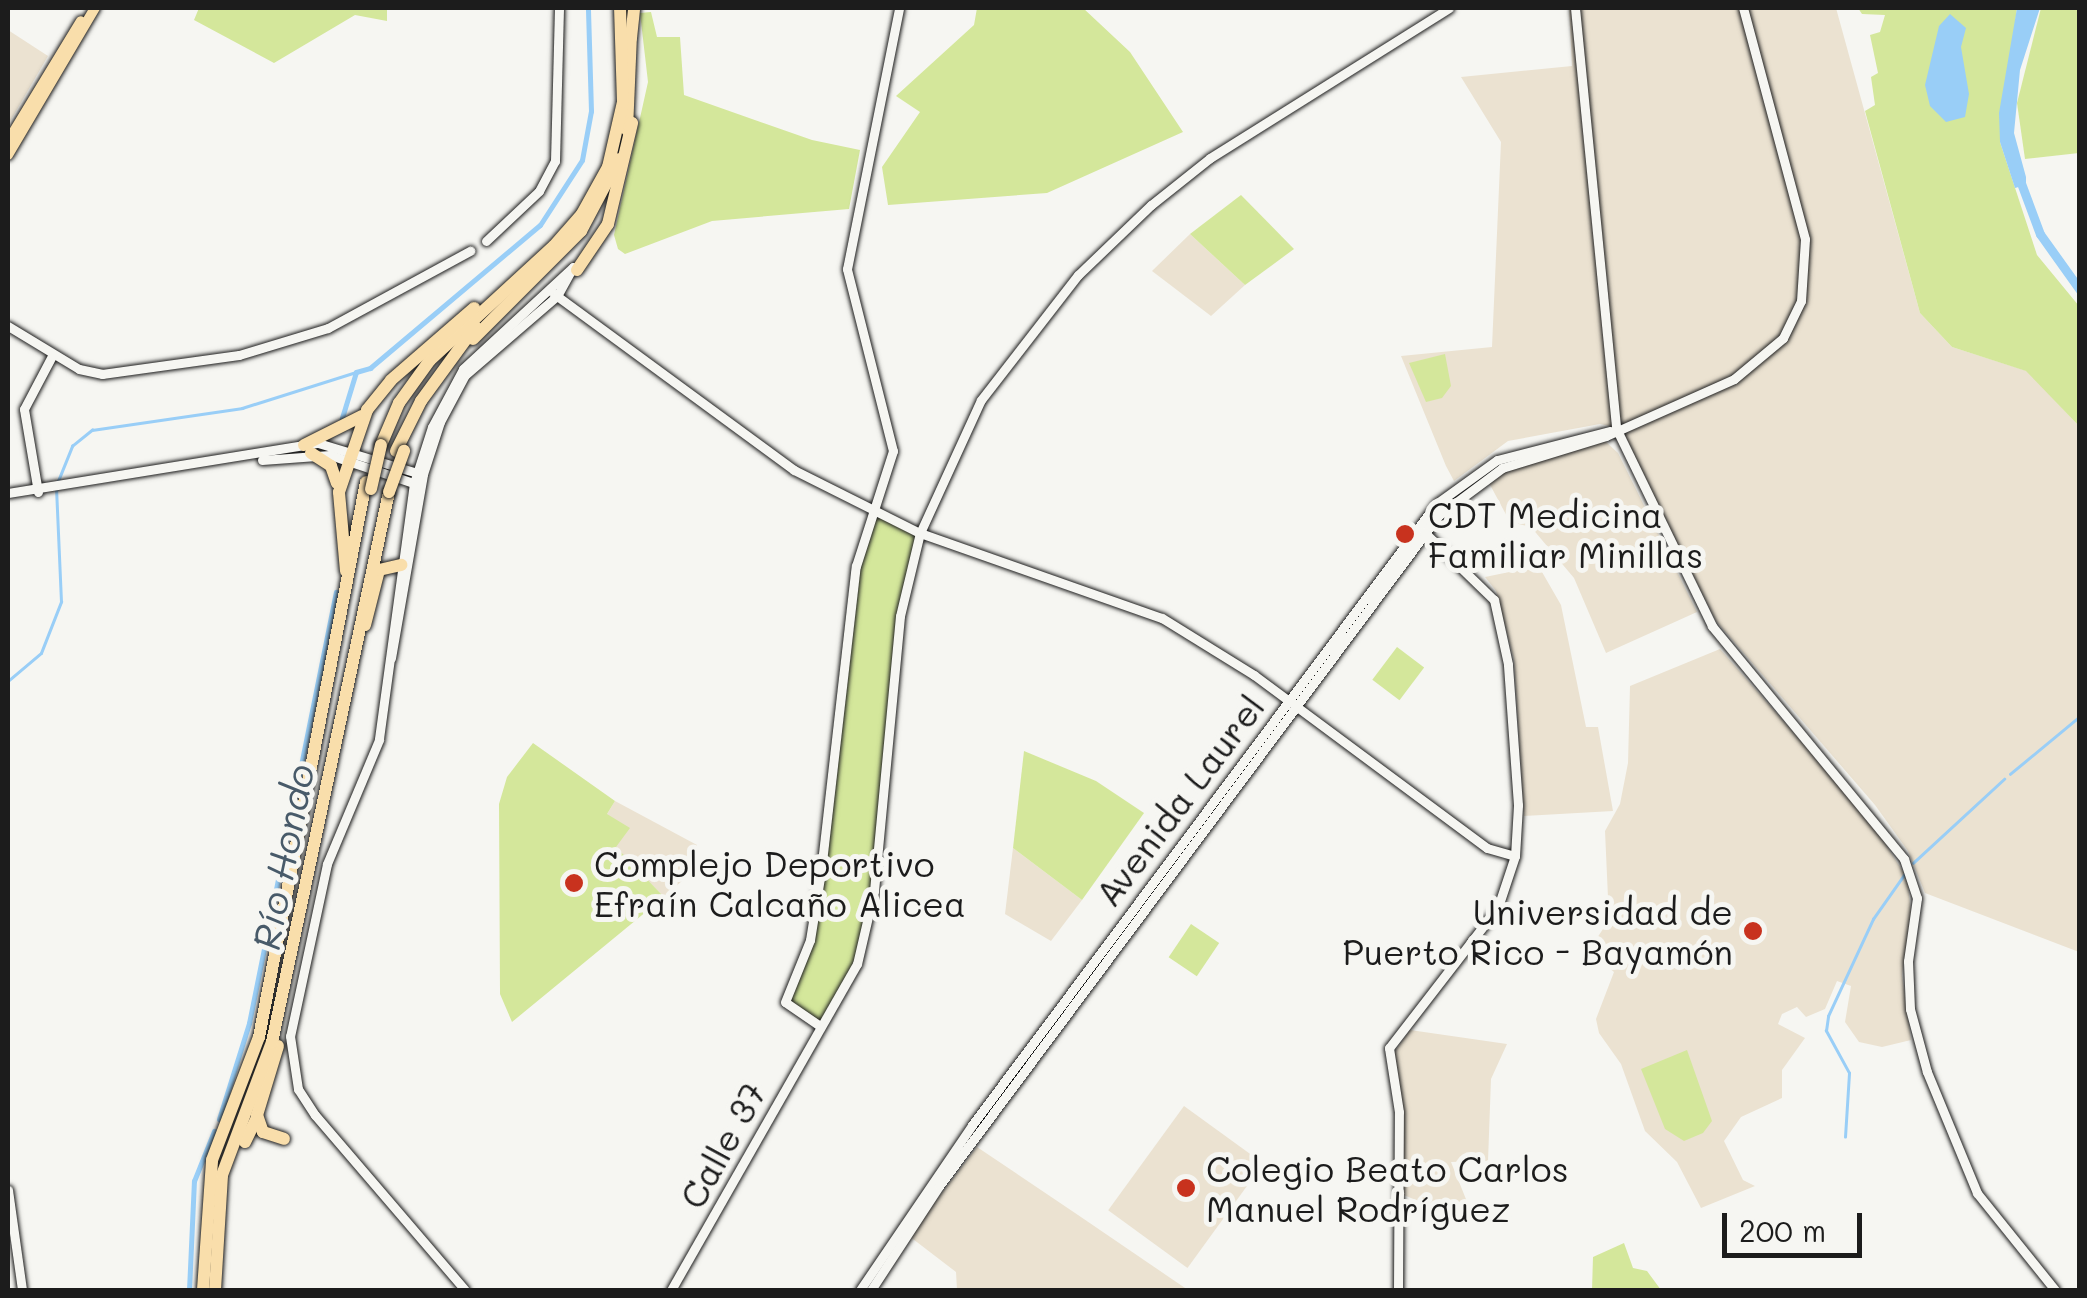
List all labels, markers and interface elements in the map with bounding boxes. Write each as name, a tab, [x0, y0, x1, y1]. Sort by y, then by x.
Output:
place label: CDT Medicina Familiar Minillas	[1428, 493, 1703, 575]
marker: CDT Medicina Familiar Minillas	[1392, 521, 1418, 547]
street label: Avenida Laurel	[1086, 686, 1272, 914]
water label: Río Hondo	[243, 760, 323, 954]
place label: Complejo Deportivo Efraín Calcaño Alicea	[594, 842, 966, 924]
marker: Complejo Deportivo Efraín Calcaño Alicea	[563, 872, 585, 894]
place label: Universidad de Puerto Rico - Bayamón	[1343, 890, 1733, 972]
marker: Universidad de Puerto Rico - Bayamón	[1742, 920, 1764, 942]
street label: Calle 37	[670, 1075, 774, 1215]
place label: Colegio Beato Carlos Manuel Rodríguez	[1206, 1147, 1569, 1229]
marker: Colegio Beato Carlos Manuel Rodríguez	[1175, 1177, 1197, 1199]
scale bar	[1727, 1193, 1867, 1255]
text: 200 m	[1739, 1210, 1826, 1250]

